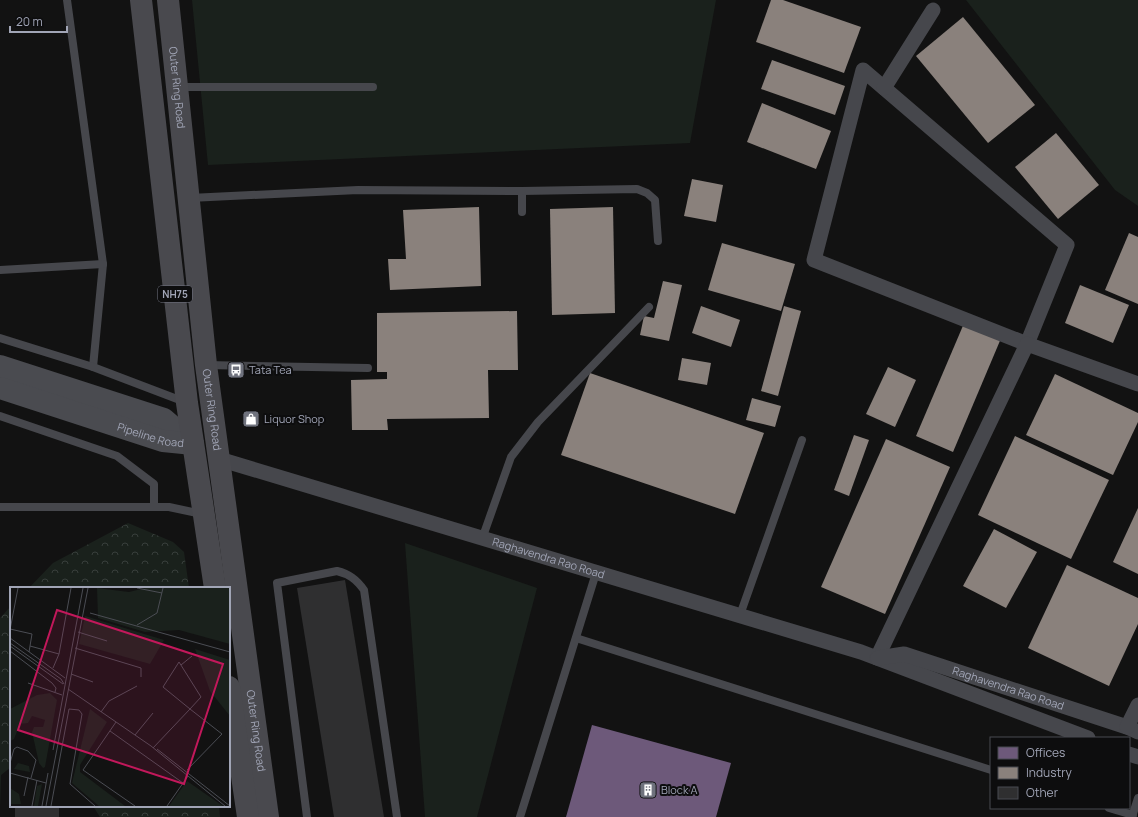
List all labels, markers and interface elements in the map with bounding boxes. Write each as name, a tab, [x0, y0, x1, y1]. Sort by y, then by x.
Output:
scale bar	[10, 8, 67, 34]
text: 20 m	[16, 13, 43, 30]
street label: Outer Ring Road	[166, 46, 189, 129]
road number: NH75	[158, 286, 192, 302]
bus stop icon: Tata Tea	[226, 360, 246, 380]
place label: Tata Tea	[249, 362, 292, 377]
street label: Outer Ring Road	[200, 368, 226, 451]
shop icon: Liquor Shop	[241, 409, 261, 429]
place label: Liquor Shop	[264, 411, 325, 426]
street label: Pipeline Road	[115, 419, 185, 450]
street label: Raghavendra Rao Road	[491, 534, 607, 582]
inset map	[10, 587, 230, 807]
street label: Raghavendra Rao Road	[951, 662, 1066, 713]
street label: Outer Ring Road	[244, 689, 270, 772]
legend	[990, 737, 1130, 809]
text: Offices	[1026, 744, 1065, 761]
text: Industry	[1026, 764, 1072, 781]
building icon: Block A	[638, 780, 658, 800]
place label: Block A	[661, 782, 698, 797]
text: Other	[1026, 784, 1059, 801]

